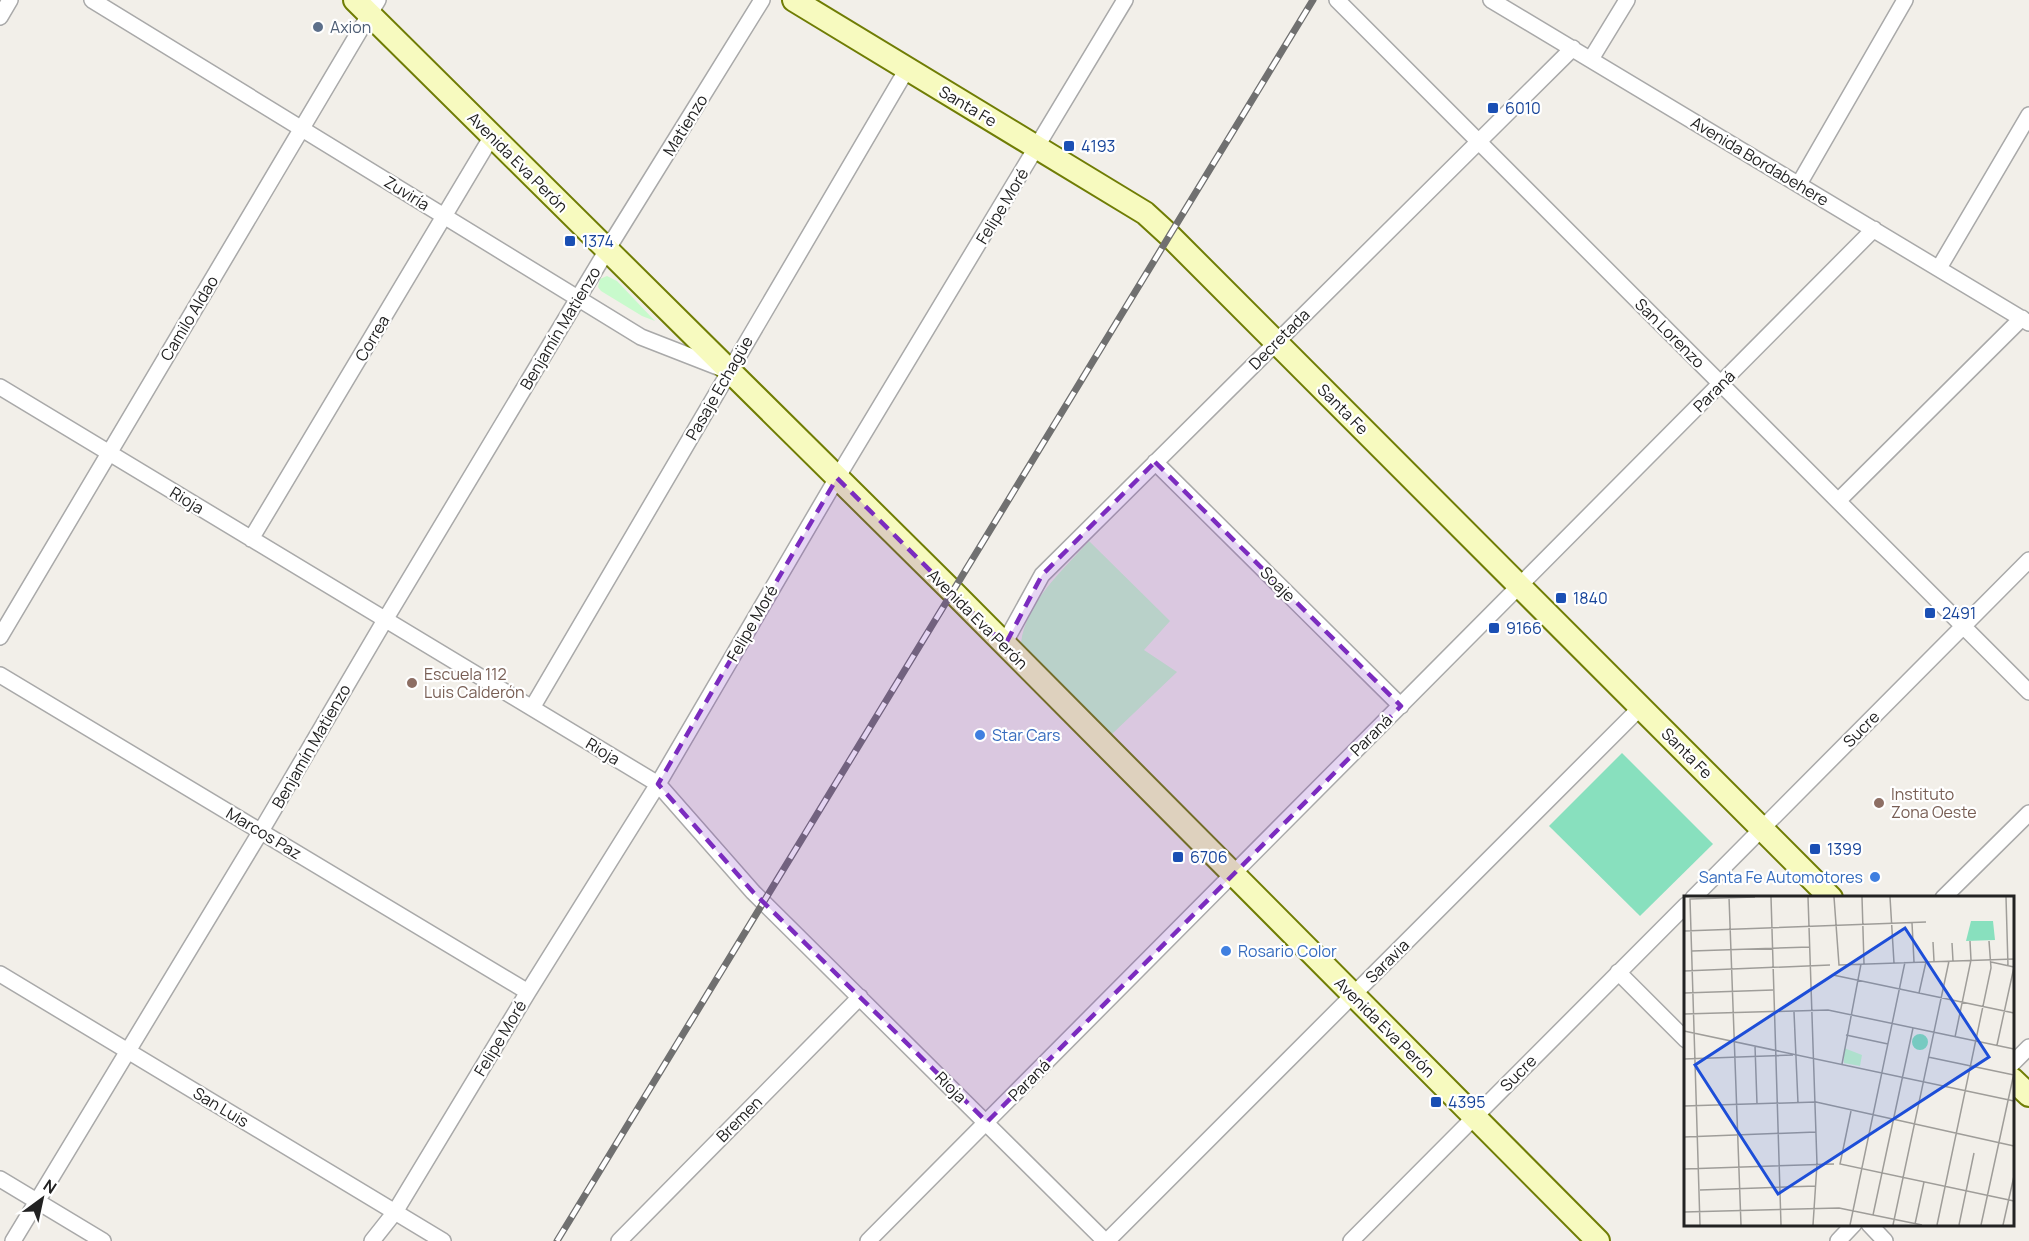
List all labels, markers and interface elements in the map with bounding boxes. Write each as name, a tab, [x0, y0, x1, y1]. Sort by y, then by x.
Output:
place label: Axion	[330, 16, 371, 38]
marker: Axion	[311, 20, 325, 34]
street label: Santa Fe	[935, 80, 1001, 132]
street label: Matienzo	[658, 90, 712, 160]
place label: 6010	[1505, 97, 1541, 119]
marker: 6010	[1486, 101, 1500, 115]
street label: Avenida Eva Perón	[463, 107, 573, 217]
street label: Avenida Bordabehere	[1687, 111, 1833, 211]
place label: 4193	[1081, 135, 1115, 157]
marker: 4193	[1062, 139, 1076, 153]
street label: Felipe Moré	[971, 164, 1033, 248]
street label: Zuviría	[380, 171, 434, 215]
place label: 1374	[582, 230, 614, 252]
marker: 1374	[563, 234, 577, 248]
street label: Benjamín Matienzo	[515, 262, 605, 394]
street label: Camilo Aldao	[155, 271, 223, 365]
street label: San Lorenzo	[1630, 293, 1710, 373]
street label: Decretada	[1244, 304, 1314, 374]
street label: Correa	[350, 311, 394, 365]
street label: Pasaje Echagüe	[680, 332, 758, 444]
street label: Paraná	[1688, 365, 1740, 417]
street label: Santa Fe	[1313, 379, 1373, 439]
street label: Rioja	[166, 481, 208, 519]
street label: Soaje	[1256, 562, 1300, 606]
street label: Avenida Eva Perón	[923, 564, 1033, 674]
street label: Felipe Moré	[721, 581, 783, 665]
place label: 1840	[1573, 587, 1608, 609]
marker: 1840	[1554, 591, 1568, 605]
place label: 2491	[1942, 602, 1976, 624]
marker: 2491	[1923, 606, 1937, 620]
place label: 9166	[1506, 617, 1542, 639]
marker: 9166	[1487, 621, 1501, 635]
place label: Escuela 112 Luis Calderón	[424, 663, 525, 703]
marker: Escuela 112 Luis Calderón	[405, 676, 419, 690]
street label: Benjamín Matienzo	[267, 680, 355, 812]
street label: Sucre	[1838, 706, 1884, 752]
street label: Paraná	[1345, 709, 1397, 761]
street label: Santa Fe	[1657, 723, 1717, 783]
place label: Star Cars	[992, 724, 1060, 746]
marker: Star Cars	[973, 728, 987, 742]
street label: Rioja	[582, 732, 624, 770]
place label: Instituto Zona Oeste	[1891, 783, 1977, 823]
marker: Instituto Zona Oeste	[1872, 796, 1886, 810]
street label: Marcos Paz	[222, 802, 306, 864]
place label: 1399	[1827, 838, 1862, 860]
marker: 1399	[1808, 842, 1822, 856]
place label: 6706	[1190, 846, 1228, 868]
marker: 6706	[1171, 850, 1185, 864]
place label: Santa Fe Automotores	[1699, 866, 1863, 888]
marker: Santa Fe Automotores	[1868, 870, 1882, 884]
inset map	[1684, 896, 2014, 1226]
street label: Saravia	[1360, 934, 1414, 988]
place label: Rosario Color	[1238, 940, 1337, 962]
marker: Rosario Color	[1219, 944, 1233, 958]
street label: Avenida Eva Perón	[1330, 972, 1440, 1082]
street label: Felipe Moré	[469, 996, 531, 1080]
street label: Sucre	[1495, 1050, 1541, 1096]
street label: Paraná	[1003, 1054, 1055, 1106]
street label: Rioja	[930, 1066, 972, 1108]
street label: San Luis	[189, 1082, 253, 1132]
street label: Bremen	[711, 1091, 767, 1147]
place label: 4395	[1448, 1091, 1485, 1113]
marker: 4395	[1429, 1095, 1443, 1109]
north arrow	[12, 1169, 72, 1229]
text: N	[39, 1174, 61, 1199]

